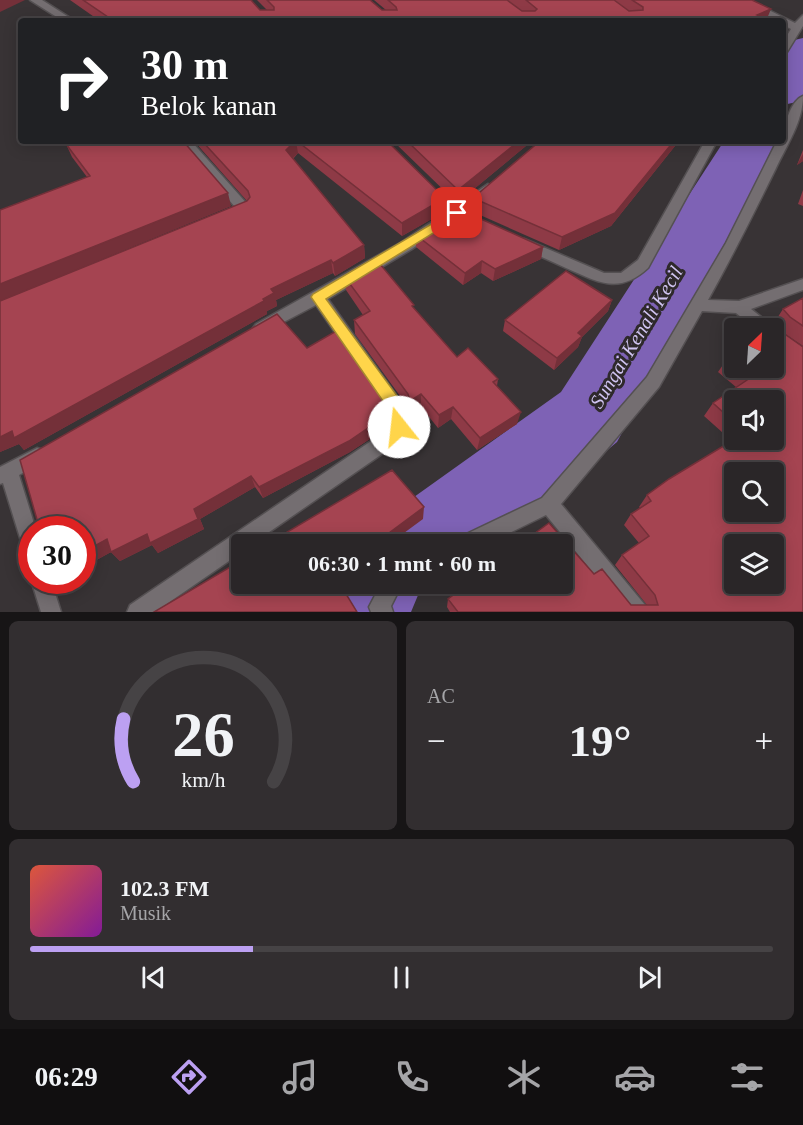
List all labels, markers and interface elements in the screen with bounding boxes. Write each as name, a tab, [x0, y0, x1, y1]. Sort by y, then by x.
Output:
icon: right	[42, 42, 120, 120]
text: 30 m	[141, 42, 229, 88]
text: Belok kanan	[141, 91, 277, 121]
pin	[431, 187, 482, 238]
icon: arrive	[440, 196, 473, 229]
water label: Sungai Kenali Kecil	[585, 262, 688, 412]
north arrow	[724, 318, 784, 378]
map controls	[724, 318, 784, 594]
button: sound	[724, 390, 784, 450]
position arrow	[367, 395, 431, 459]
button: search	[724, 462, 784, 522]
speed limit sign: 30	[18, 516, 96, 594]
button: layers	[724, 534, 784, 594]
text: 06:30 · 1 mnt · 60 m	[308, 551, 496, 576]
text: AC	[427, 685, 455, 707]
text: 26	[172, 700, 234, 769]
text: 19°	[569, 716, 632, 766]
text: −	[427, 723, 446, 759]
text: +	[754, 723, 773, 759]
text: km/h	[181, 769, 225, 793]
text: 102.3 FM	[120, 876, 209, 901]
text: Musik	[120, 902, 171, 924]
icon: previous	[137, 961, 170, 994]
icon: pause	[385, 961, 418, 994]
icon: next	[633, 961, 666, 994]
icon: directions	[168, 1056, 210, 1098]
icon: music	[279, 1056, 321, 1098]
icon: phone	[391, 1056, 433, 1098]
icon: climate	[503, 1056, 545, 1098]
icon: car	[614, 1056, 656, 1098]
icon: filters	[726, 1056, 768, 1098]
text: 06:29	[35, 1062, 98, 1092]

